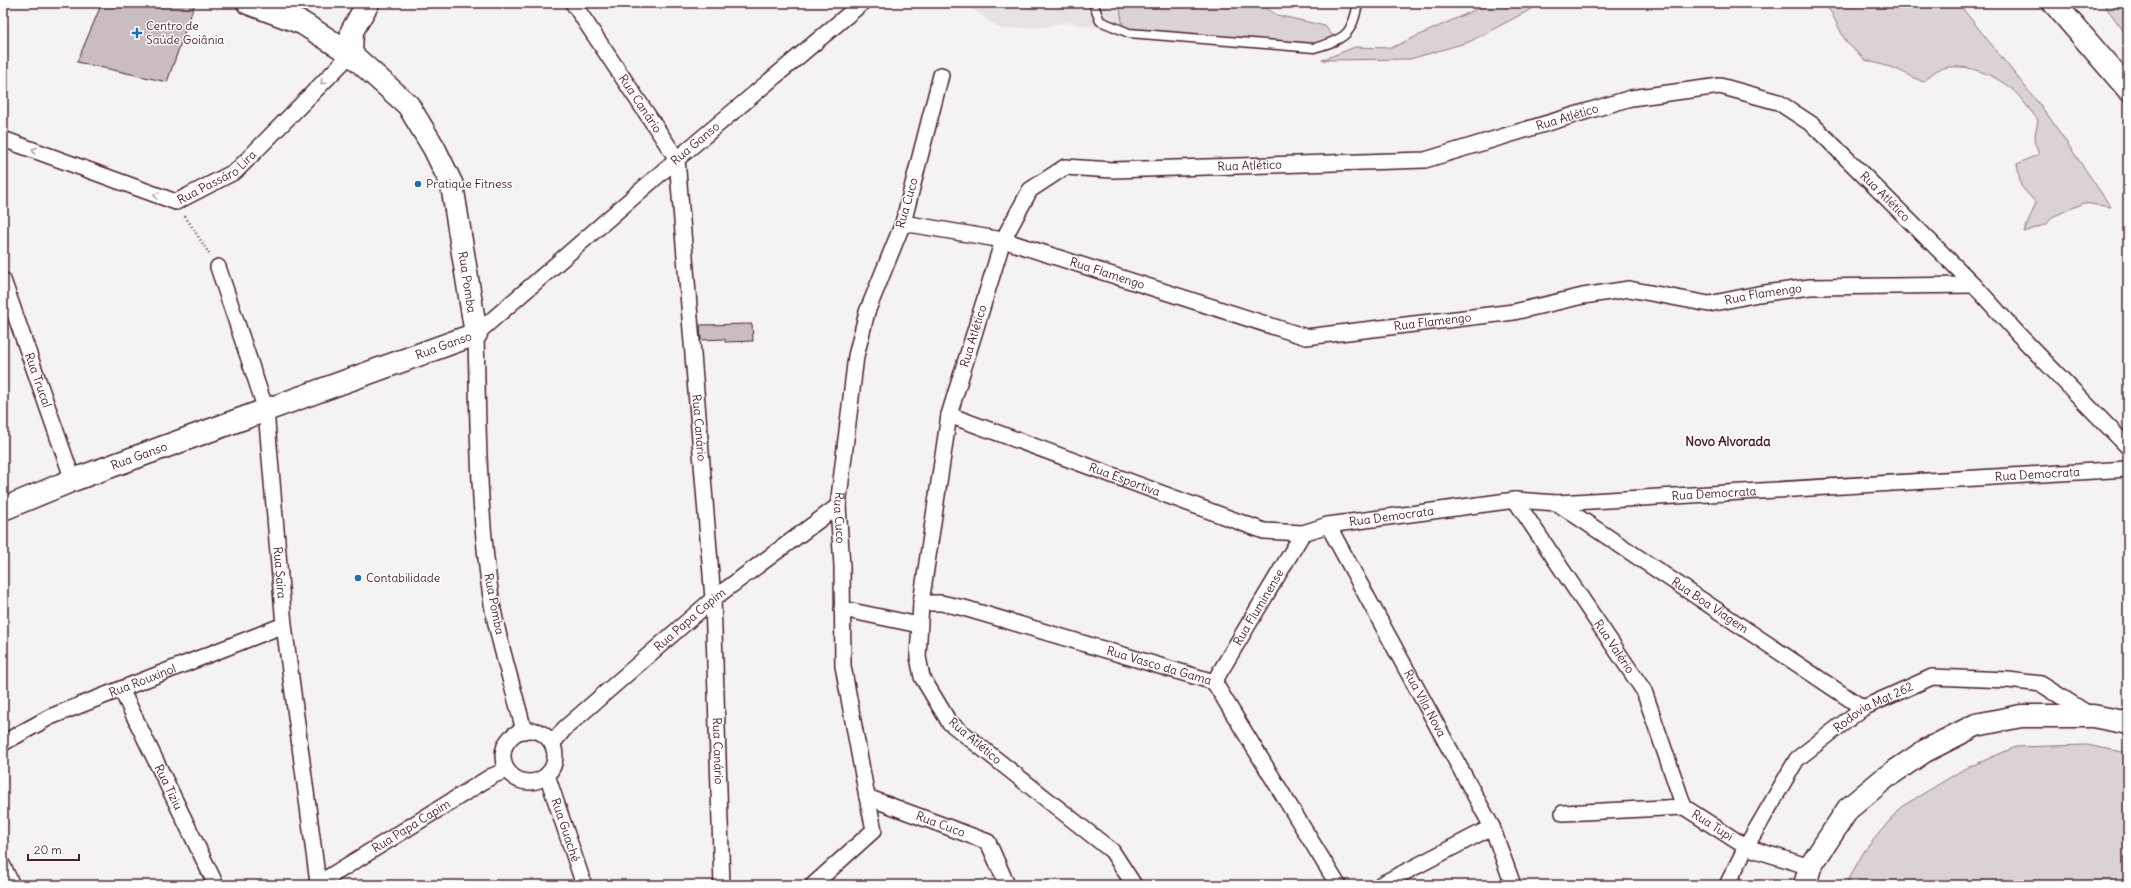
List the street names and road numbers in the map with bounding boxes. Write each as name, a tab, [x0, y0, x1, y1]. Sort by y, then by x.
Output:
street label: Rua Canário	[616, 71, 666, 136]
street label: Rua Atlético	[1534, 100, 1600, 133]
street label: Rua Ganso	[667, 118, 722, 168]
street label: Rua Passáro Lira	[174, 147, 259, 207]
street label: Rua Atlético	[1217, 157, 1282, 174]
street label: Rua Atlético	[1857, 168, 1914, 224]
street label: Rua Cuco	[892, 176, 921, 230]
street label: Rua Pomba	[455, 250, 480, 314]
street label: Rua Flamengo	[1068, 254, 1147, 292]
street label: Rua Flamengo	[1723, 280, 1803, 308]
street label: Rua Atlético	[956, 303, 990, 369]
street label: Rua Flamengo	[1393, 309, 1472, 333]
street label: Rua Ganso	[413, 328, 474, 362]
street label: Rua Trucal	[22, 350, 55, 409]
street label: Rua Canário	[689, 394, 710, 462]
street label: Rua Ganso	[109, 438, 169, 473]
street label: Rua Esportiva	[1087, 459, 1162, 499]
street label: Rua Democrata	[1994, 464, 2080, 484]
street label: Rua Democrata	[1671, 483, 1757, 503]
street label: Rua Cuco	[831, 491, 849, 544]
street label: Rua Democrata	[1348, 503, 1435, 529]
street label: Rua Saíra	[270, 546, 290, 599]
street label: Rua Fluminense	[1230, 566, 1287, 648]
street label: Rua Pomba	[481, 572, 508, 636]
street label: Rua Boa Viagem	[1669, 574, 1752, 636]
street label: Rua Papa Capim	[651, 584, 729, 654]
street label: Rua Valério	[1591, 617, 1638, 676]
street label: Rua Vasco da Gama	[1105, 643, 1214, 688]
street label: Rua Rouxinol	[107, 660, 178, 700]
street label: Rua Vila Nova	[1401, 667, 1450, 740]
street label: Rodovia Mgt 262	[1830, 678, 1916, 735]
street label: Rua Atlético	[946, 714, 1005, 767]
street label: Rua Canário	[710, 717, 727, 785]
street label: Rua Tiziu	[152, 762, 186, 812]
street label: Rua Papa Capim	[369, 795, 453, 856]
street label: Rua Guaché	[548, 796, 584, 864]
street label: Rua Tupi	[1689, 806, 1736, 844]
street label: Rua Cuco	[914, 808, 968, 840]

